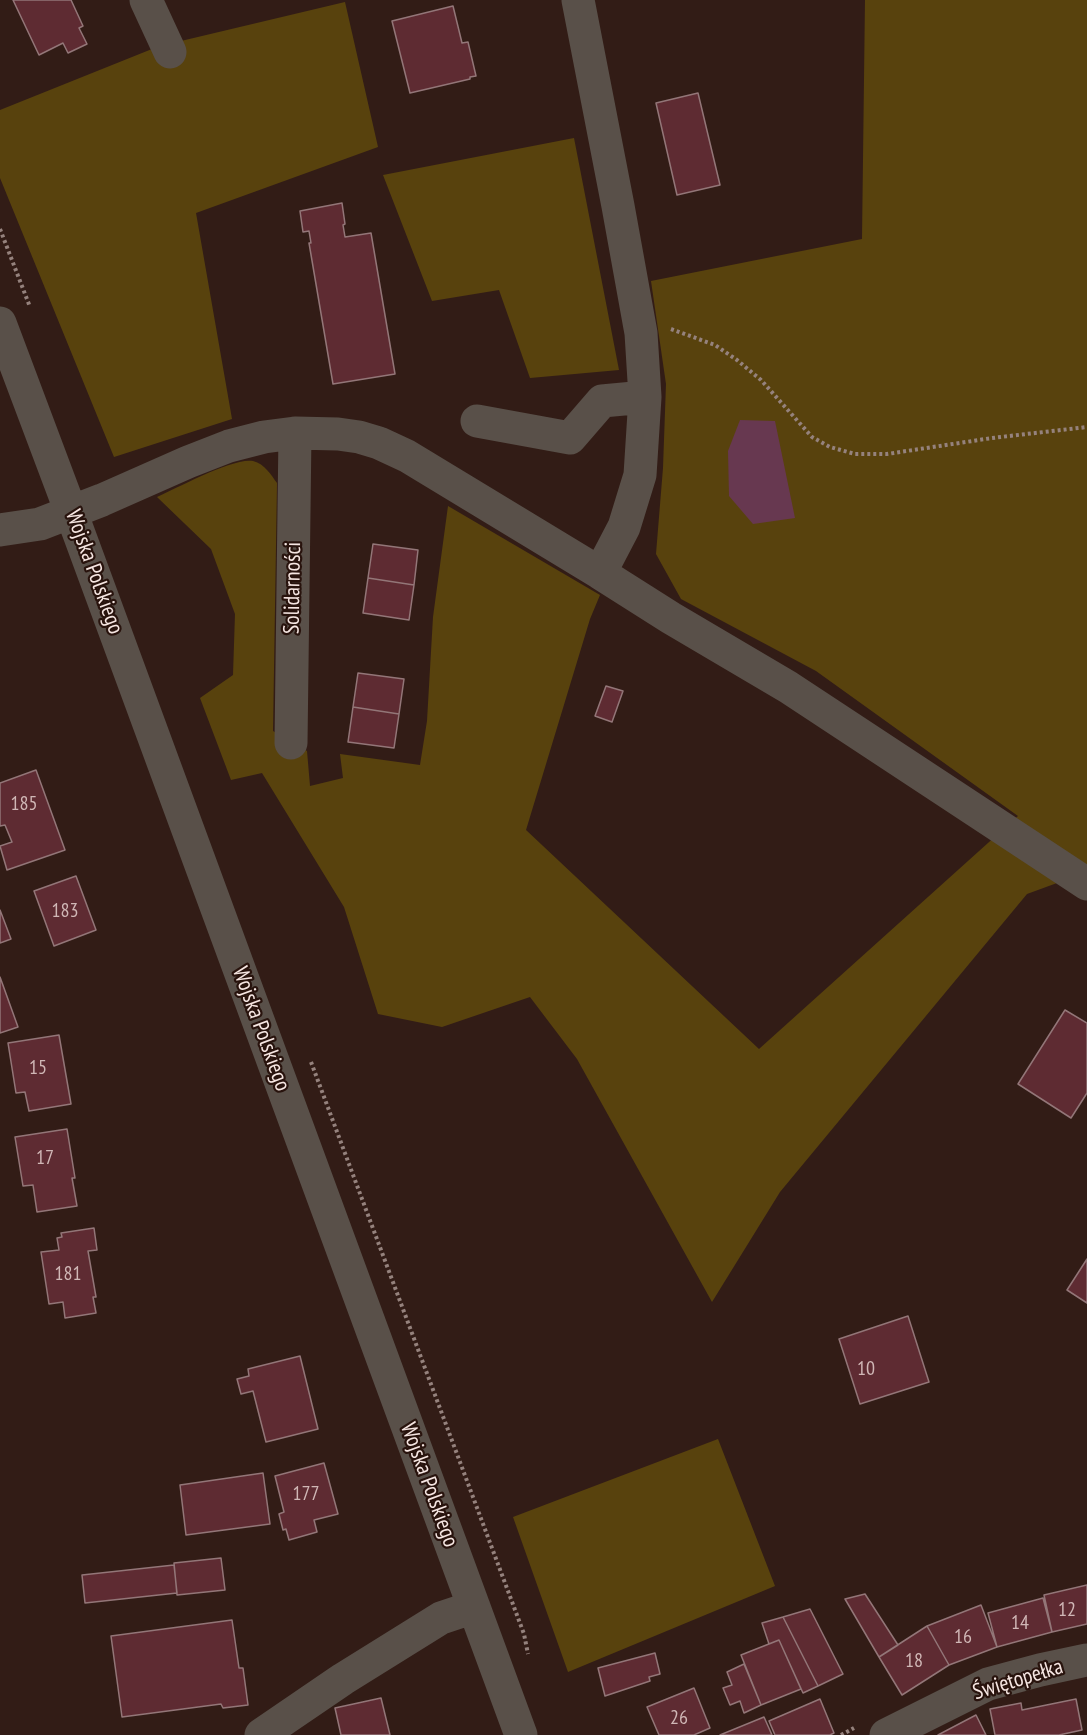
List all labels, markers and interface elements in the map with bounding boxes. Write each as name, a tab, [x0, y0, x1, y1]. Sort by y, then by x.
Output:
street label: Wojska Polskiego	[59, 506, 129, 638]
street label: Solidarności	[279, 542, 307, 634]
house number: 185	[11, 792, 37, 816]
house number: 183	[52, 899, 78, 923]
street label: Wojska Polskiego	[226, 963, 296, 1095]
house number: 15	[29, 1056, 47, 1080]
house number: 17	[36, 1146, 54, 1170]
house number: 181	[55, 1262, 81, 1286]
house number: 10	[857, 1357, 875, 1381]
street label: Wojska Polskiego	[394, 1419, 464, 1551]
house number: 177	[293, 1482, 319, 1506]
house number: 12	[1058, 1598, 1076, 1622]
house number: 14	[1011, 1611, 1029, 1635]
house number: 16	[954, 1625, 972, 1649]
house number: 18	[905, 1649, 923, 1673]
street label: Świętopełka	[970, 1654, 1066, 1706]
house number: 26	[670, 1706, 688, 1730]

